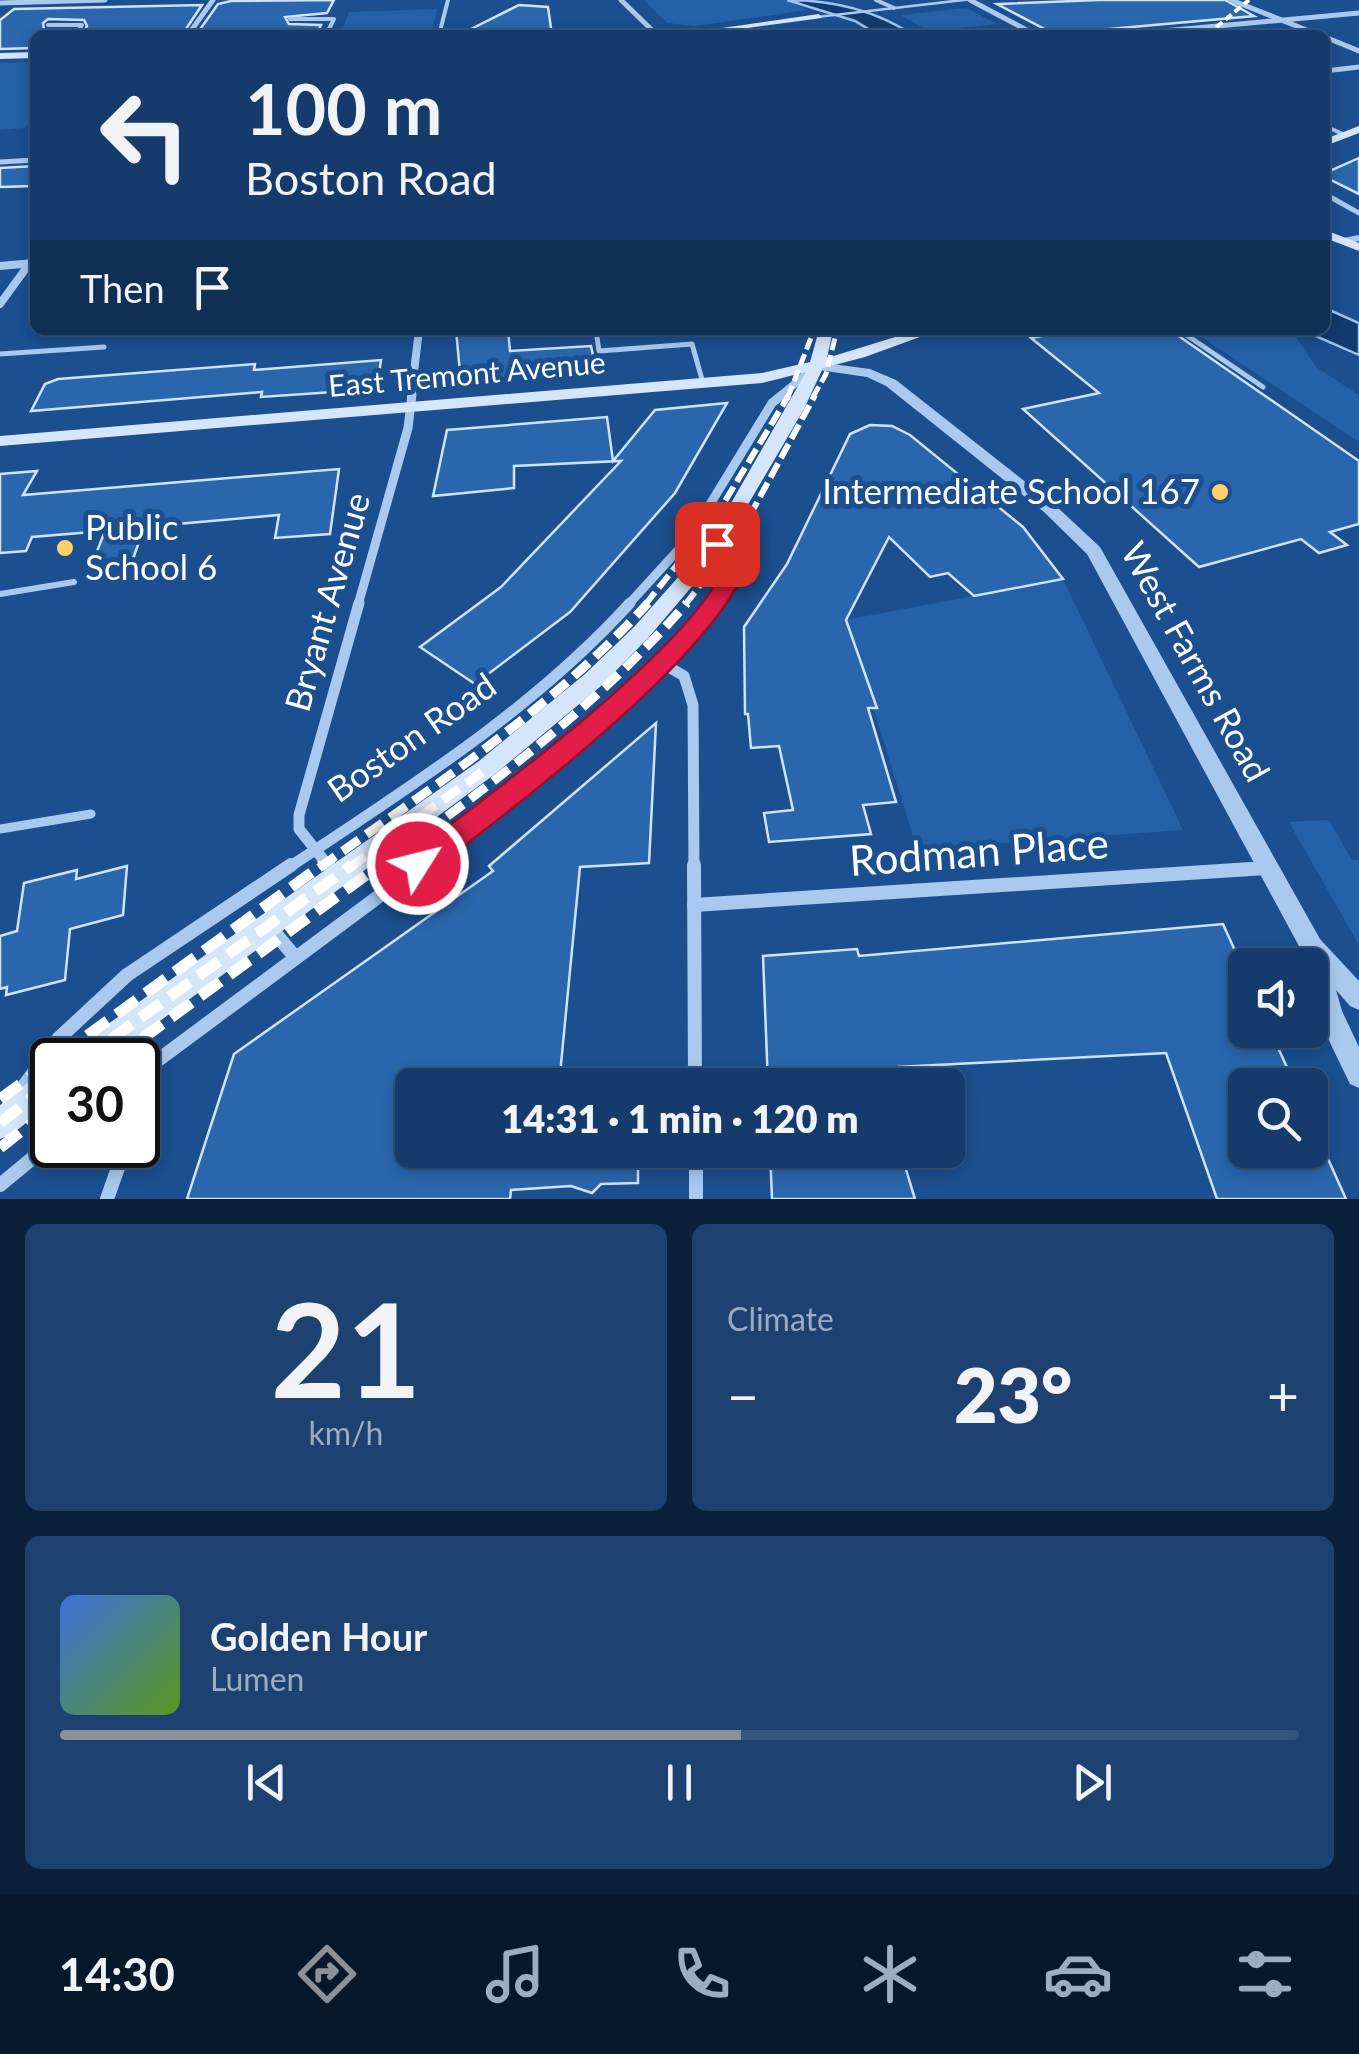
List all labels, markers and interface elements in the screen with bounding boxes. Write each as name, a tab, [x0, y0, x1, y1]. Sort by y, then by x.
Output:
text: 100 m	[245, 66, 442, 150]
icon: left	[80, 70, 210, 200]
text: Boston Road	[245, 151, 497, 205]
icon: arrive	[185, 260, 240, 315]
text: Then	[80, 265, 165, 311]
street label: East Tremont Avenue	[327, 343, 607, 403]
place label: Intermediate School 167	[822, 469, 1200, 511]
marker: Intermediate School 167	[1209, 481, 1231, 503]
street label: Bryant Avenue	[275, 487, 377, 716]
pin	[675, 502, 760, 587]
place label: Public School 6	[85, 505, 217, 587]
icon: arrive	[690, 517, 745, 572]
street label: West Farms Road	[1114, 534, 1280, 788]
marker: Public School 6	[54, 537, 76, 559]
street label: Boston Road	[319, 663, 503, 810]
position arrow	[366, 812, 470, 916]
street label: Rodman Place	[848, 817, 1110, 885]
map controls	[1228, 948, 1328, 1168]
button: sound	[1228, 948, 1328, 1048]
speed limit sign: 30	[30, 1038, 160, 1168]
button: search	[1228, 1068, 1328, 1168]
text: 14:31 · 1 min · 120 m	[501, 1095, 859, 1141]
text: 21	[271, 1270, 421, 1426]
text: Climate	[727, 1299, 834, 1338]
text: 23°	[954, 1349, 1072, 1439]
text: −	[727, 1362, 759, 1428]
text: +	[1267, 1362, 1299, 1428]
text: km/h	[309, 1413, 383, 1452]
text: Golden Hour	[210, 1613, 427, 1659]
text: Lumen	[210, 1659, 304, 1698]
icon: previous	[239, 1755, 294, 1810]
icon: pause	[652, 1755, 707, 1810]
icon: next	[1065, 1755, 1120, 1810]
icon: directions	[292, 1939, 362, 2009]
icon: music	[480, 1939, 550, 2009]
icon: phone	[667, 1939, 737, 2009]
icon: climate	[855, 1939, 925, 2009]
icon: car	[1043, 1939, 1113, 2009]
icon: filters	[1230, 1939, 1300, 2009]
text: 14:30	[59, 1947, 175, 2001]

